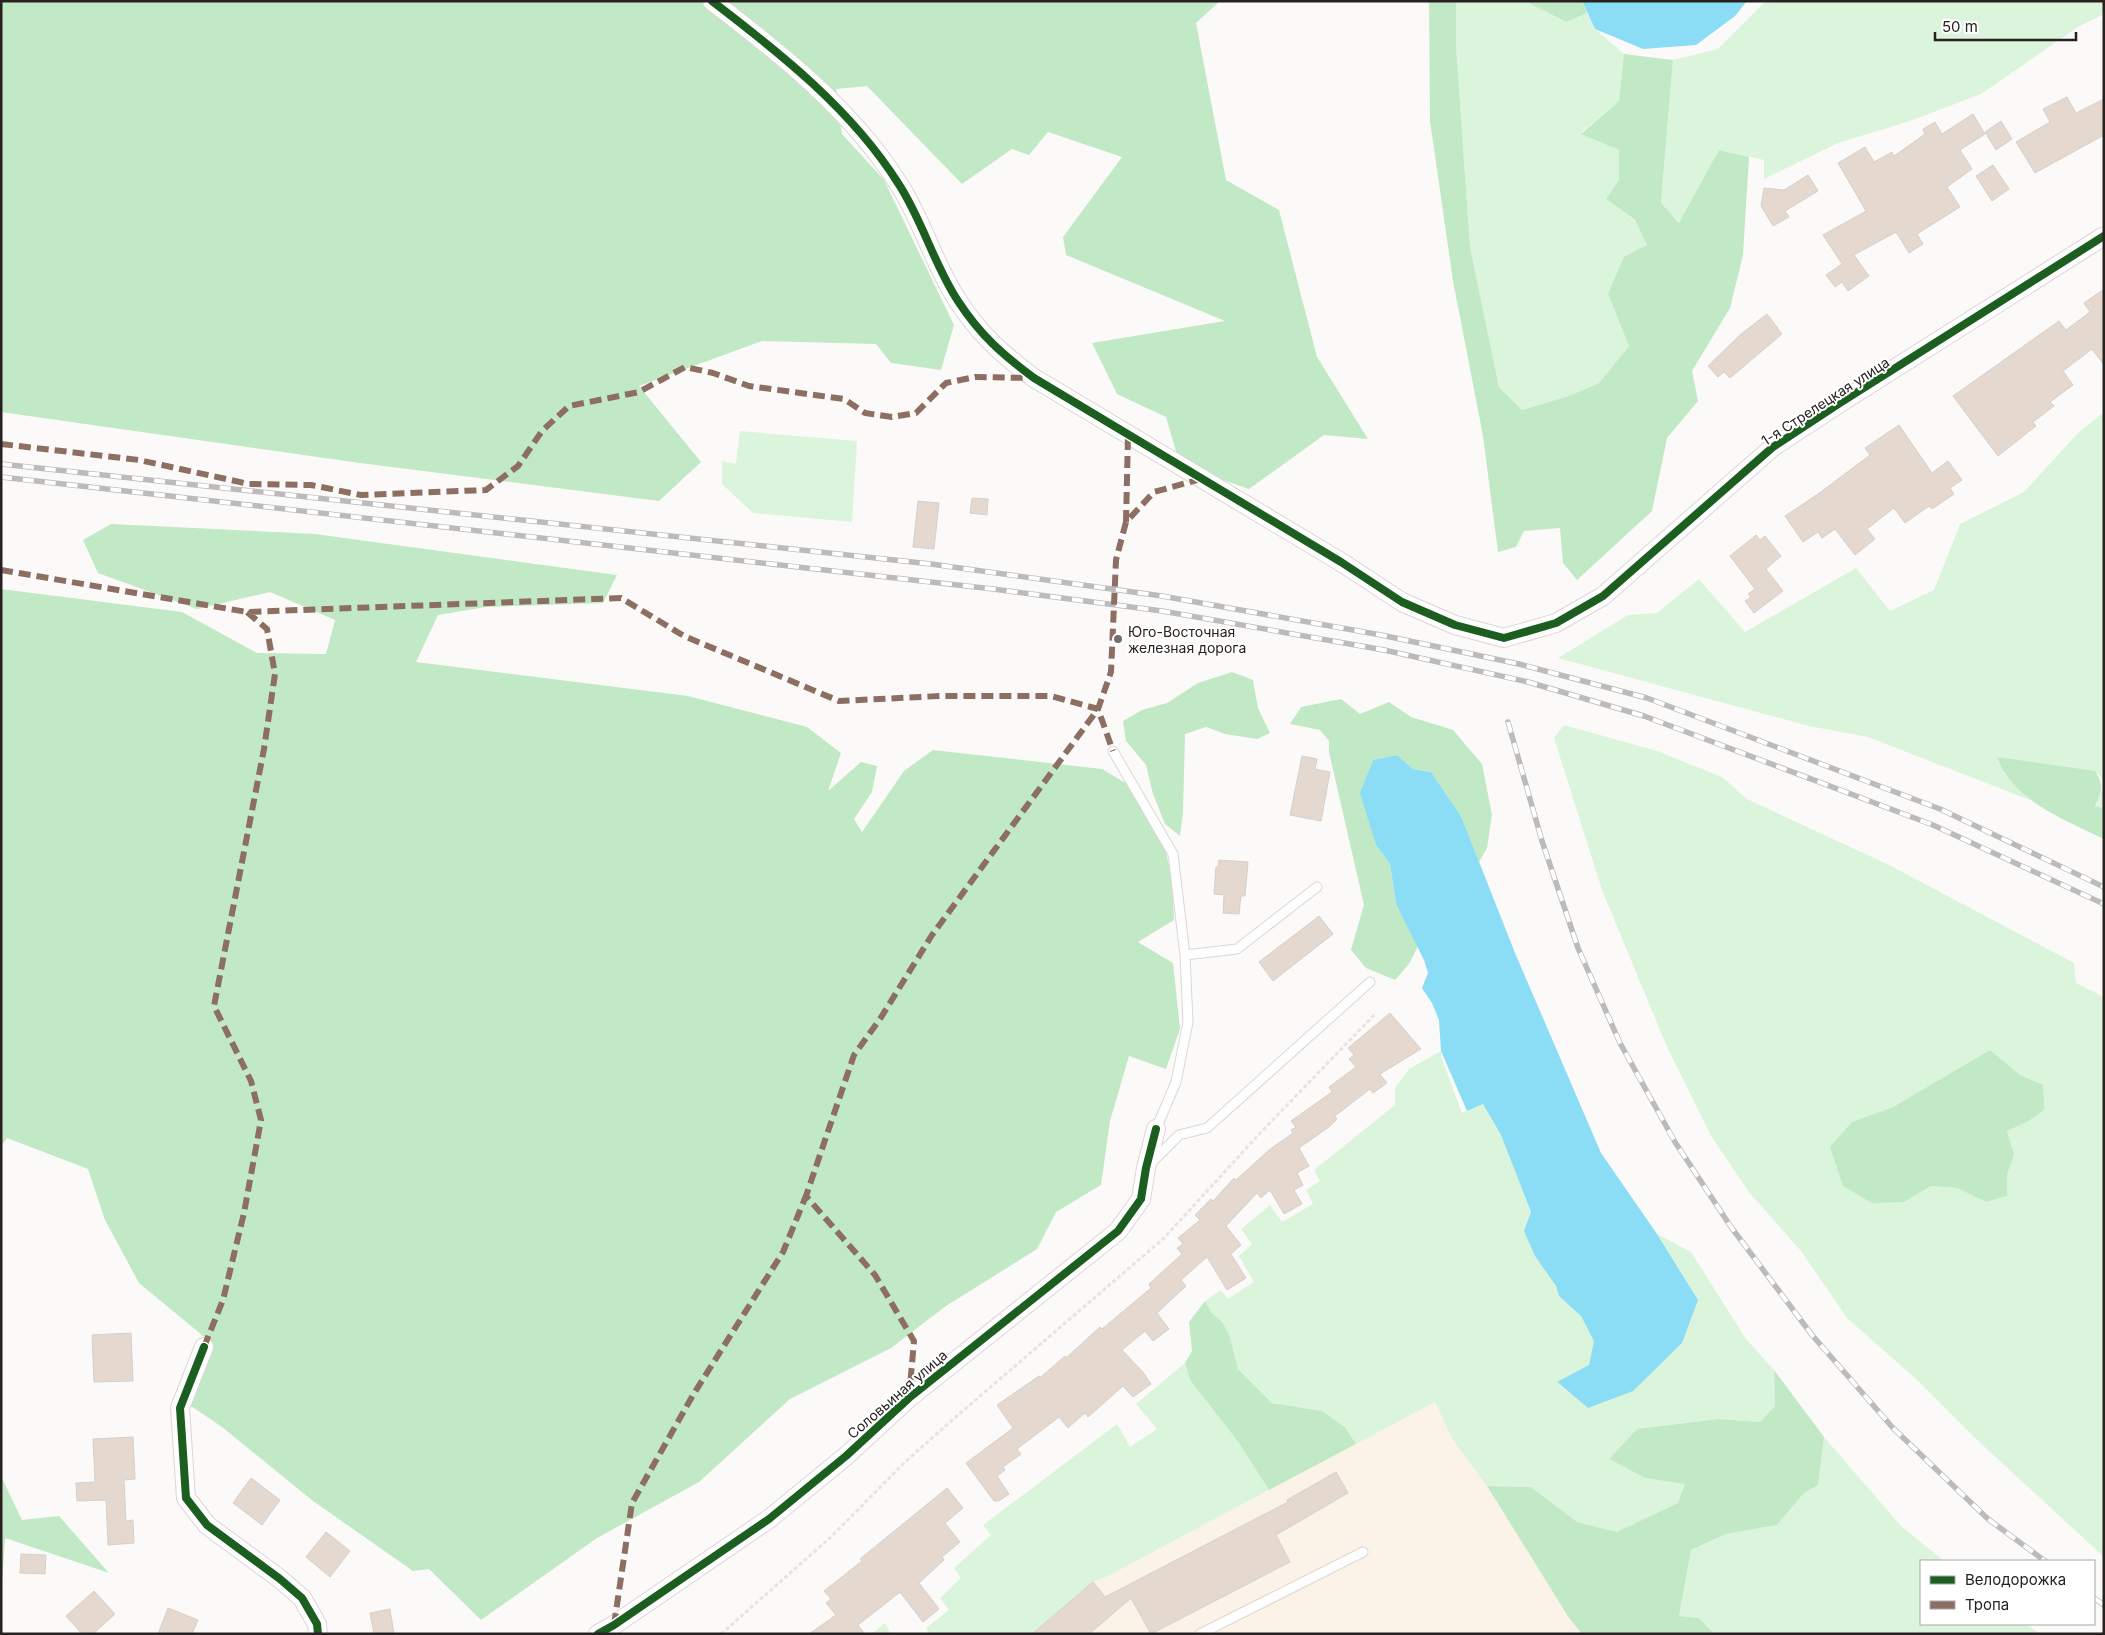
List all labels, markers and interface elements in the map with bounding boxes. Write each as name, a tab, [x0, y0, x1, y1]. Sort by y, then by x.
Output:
scale bar	[1935, 10, 2076, 42]
text: 50 m	[1942, 17, 1978, 36]
street label: 1-я Стрелецкая улица	[1758, 353, 1892, 449]
place label: Юго-Восточная железная дорога	[1128, 623, 1246, 656]
marker: Юго-Восточная железная дорога	[1112, 633, 1124, 645]
street label: Соловьиная улица	[844, 1346, 950, 1442]
legend	[1920, 1560, 2095, 1625]
text: Велодорожка	[1965, 1570, 2066, 1589]
text: Тропа	[1965, 1595, 2009, 1614]

